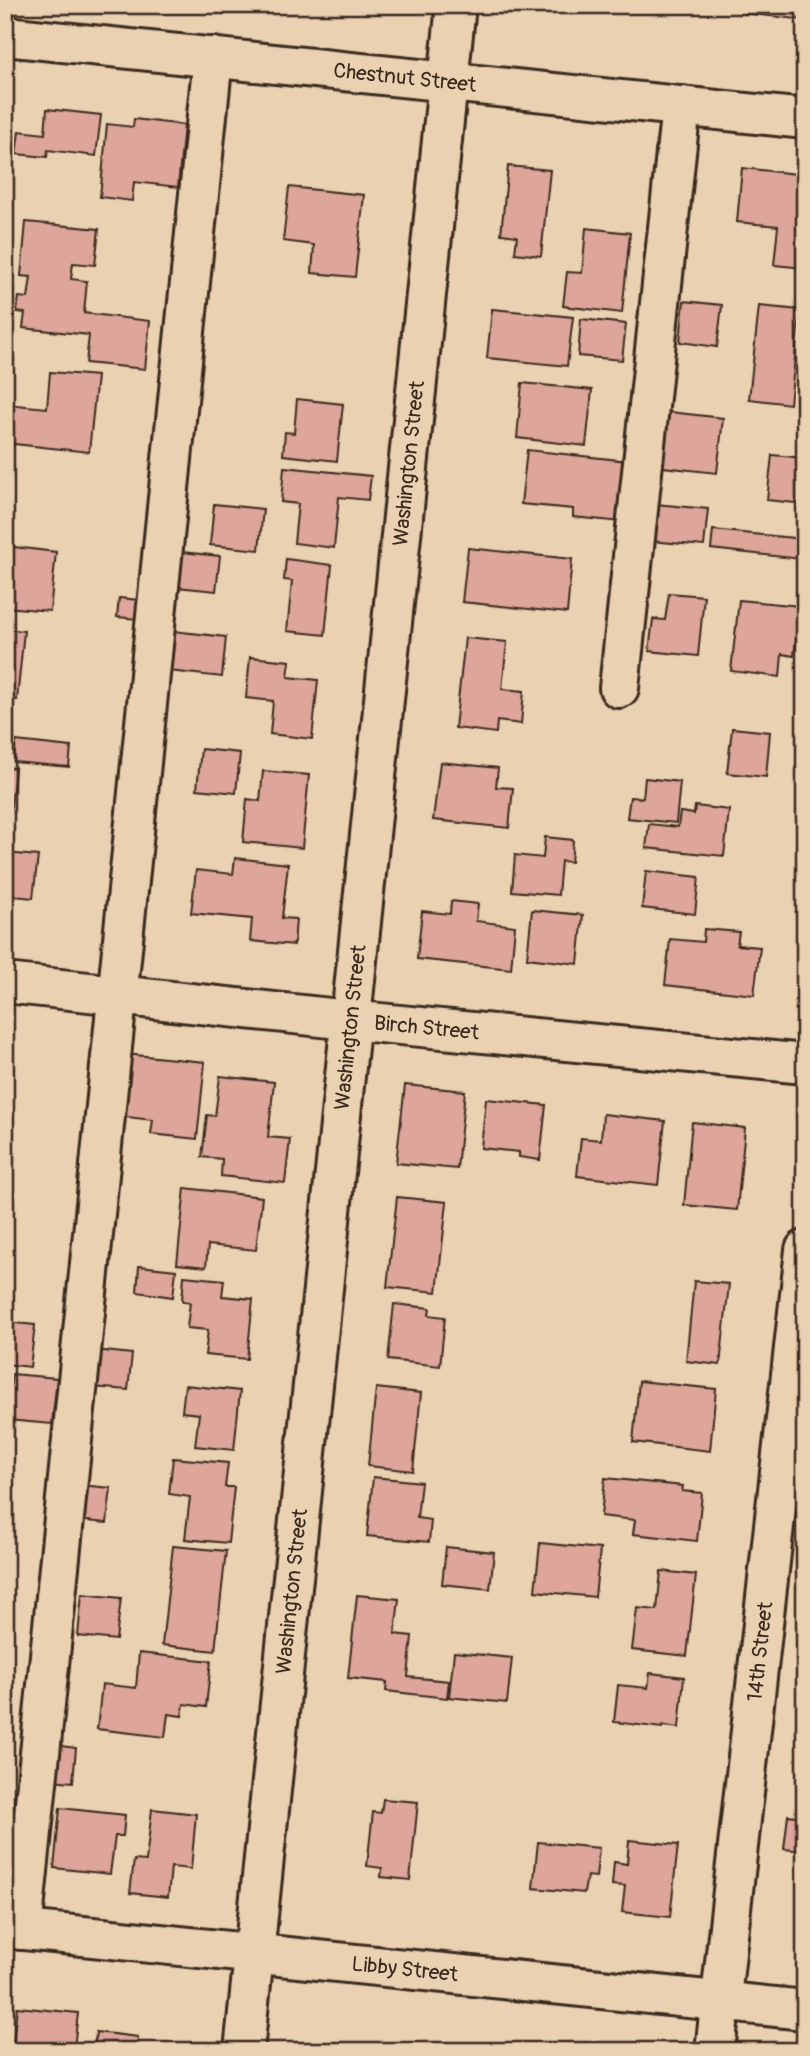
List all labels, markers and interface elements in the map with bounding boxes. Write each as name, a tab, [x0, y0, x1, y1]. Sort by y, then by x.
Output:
street label: Chestnut Street	[332, 57, 478, 99]
street label: Washington Street	[387, 379, 431, 548]
street label: Washington Street	[329, 943, 373, 1112]
street label: Birch Street	[373, 1010, 481, 1047]
street label: Washington Street	[270, 1507, 314, 1676]
street label: 14th Street	[741, 1600, 779, 1703]
street label: Libby Street	[350, 1951, 460, 1988]

